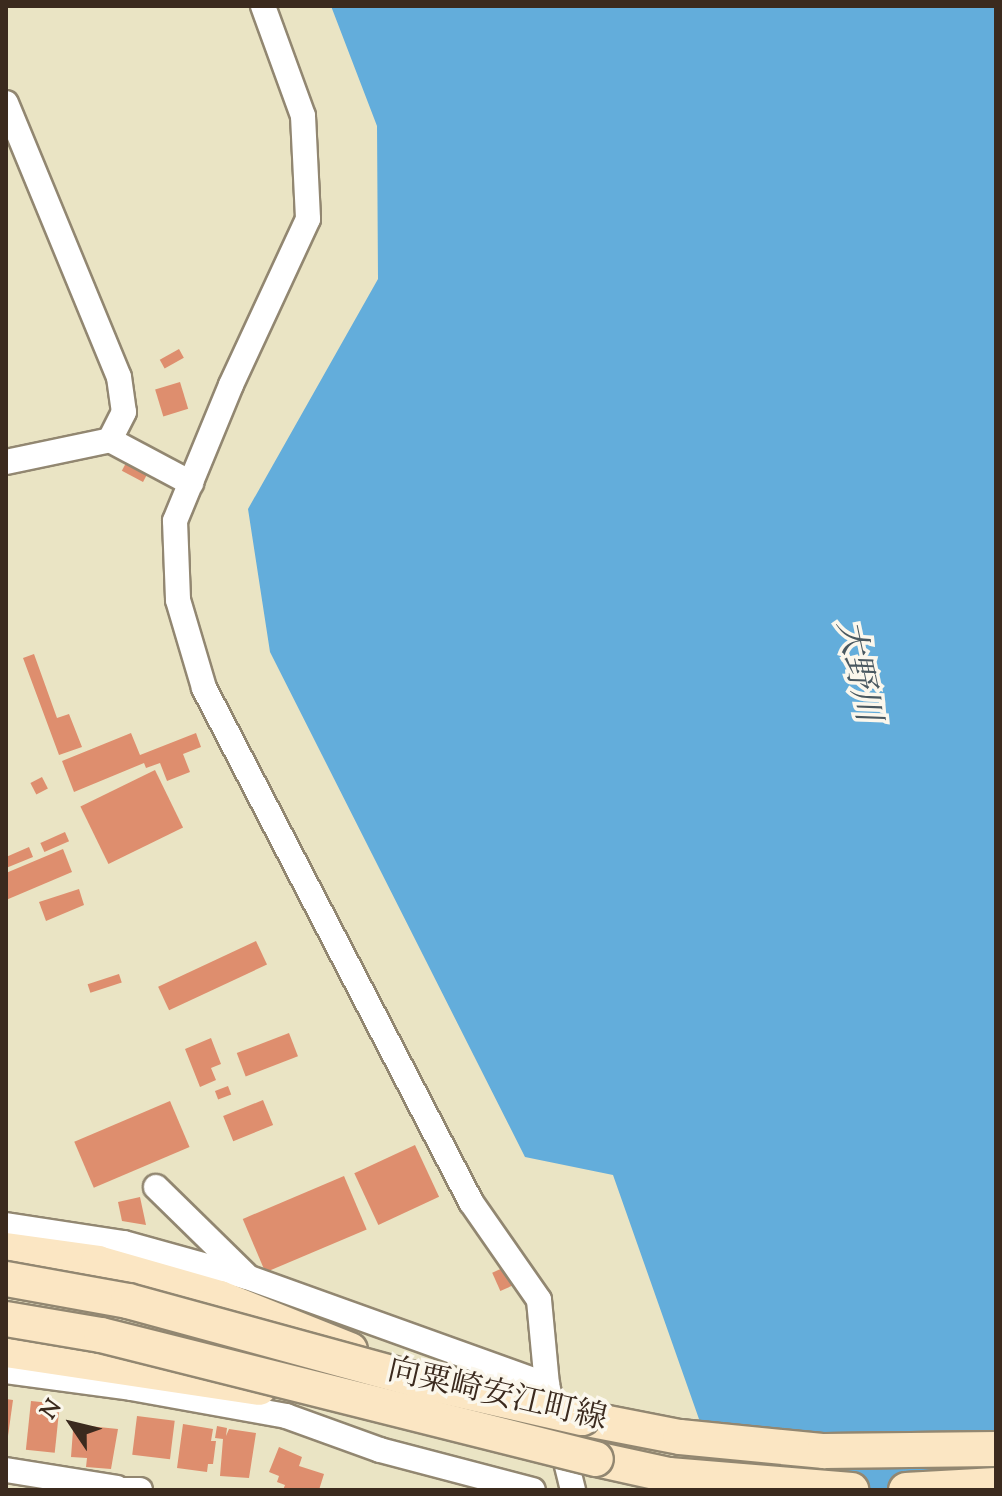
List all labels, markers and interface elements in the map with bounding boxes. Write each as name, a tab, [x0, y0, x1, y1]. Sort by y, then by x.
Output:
water label: 大野川	[826, 617, 888, 725]
street label: 向粟崎安江町線	[384, 1352, 610, 1440]
north arrow	[32, 1384, 112, 1464]
text: N	[34, 1394, 70, 1427]

